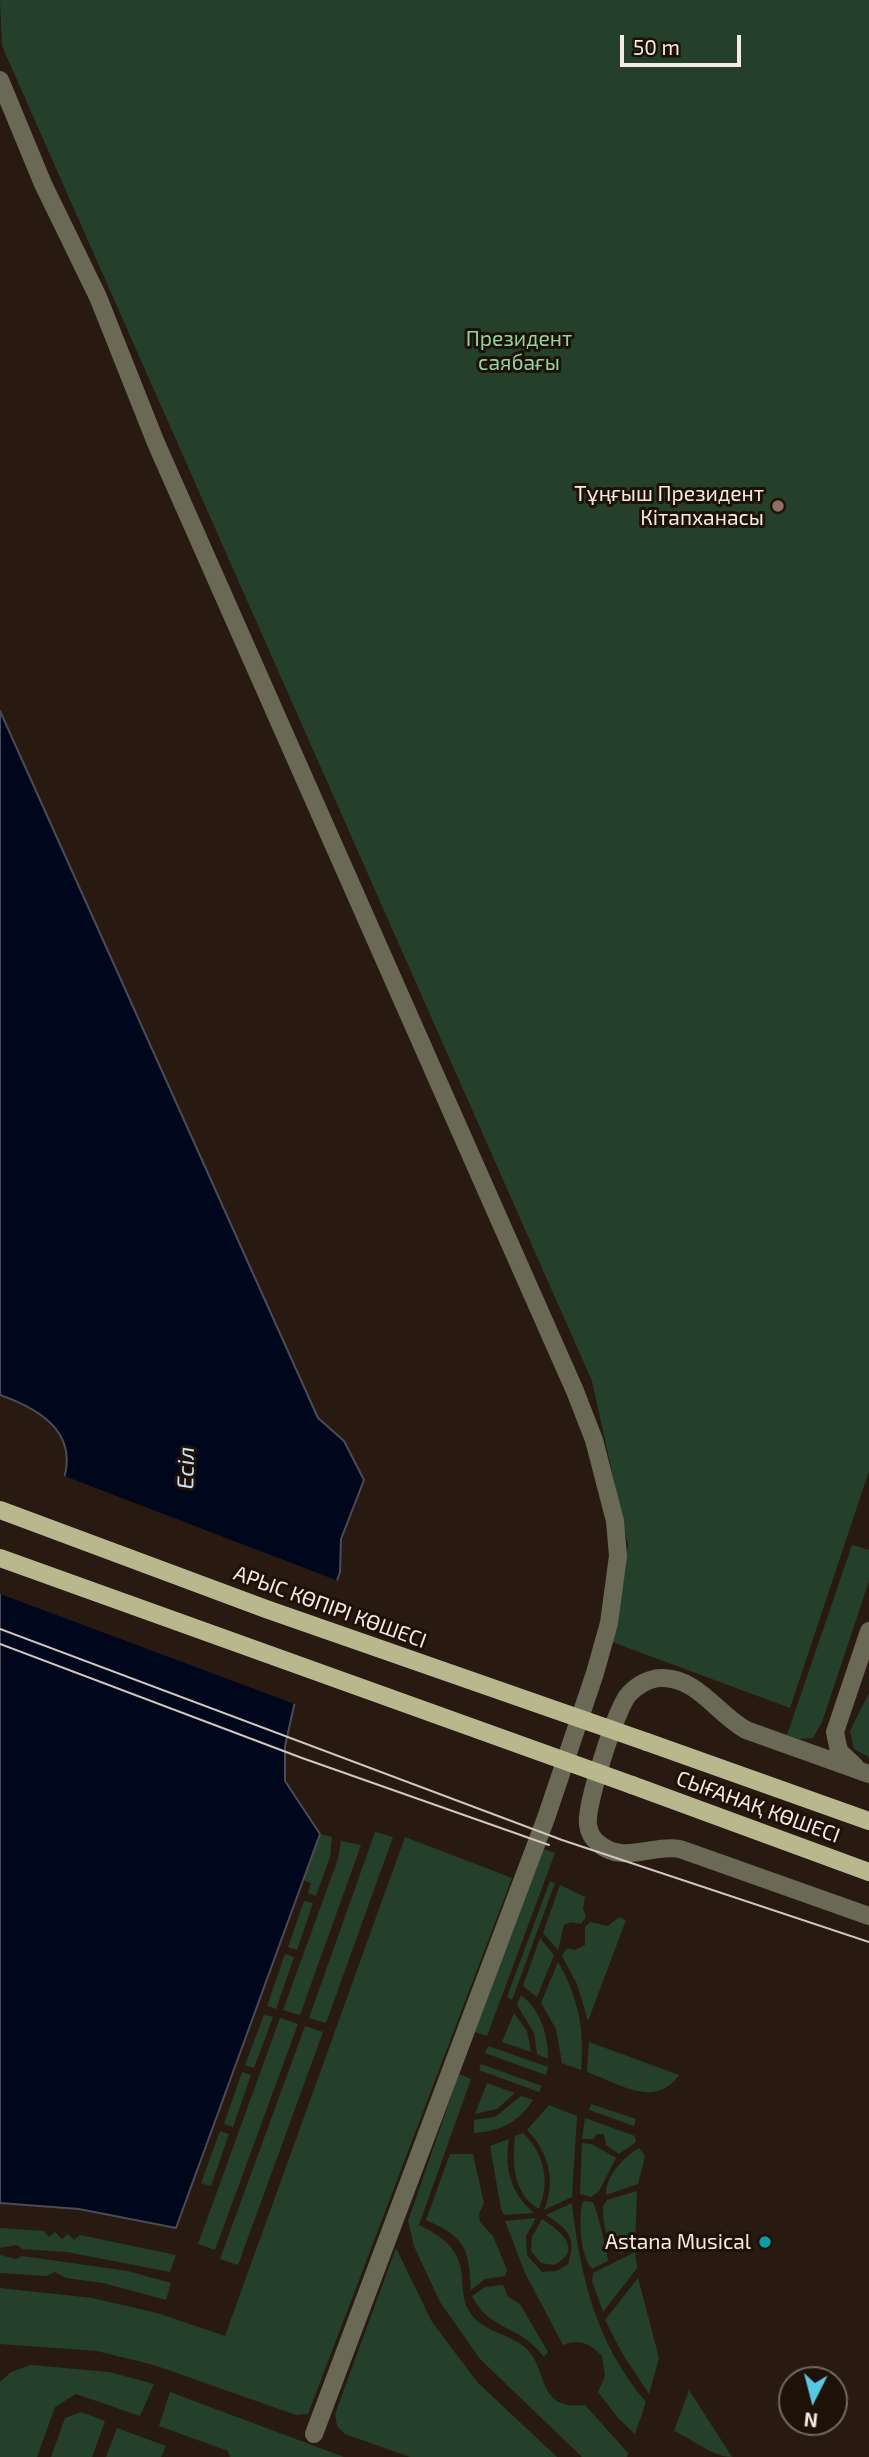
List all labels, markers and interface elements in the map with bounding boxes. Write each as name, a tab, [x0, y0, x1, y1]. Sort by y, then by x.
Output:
scale bar	[624, 21, 745, 65]
text: 50 m	[633, 34, 680, 59]
park label: Президент саябағы	[466, 326, 572, 376]
place label: Тұңғыш Президент Кітапханасы	[574, 481, 764, 531]
marker: Тұңғыш Президент Кітапханасы	[770, 498, 786, 514]
water label: Есіл	[172, 1446, 200, 1490]
street label: АРЫС КӨПІРІ КӨШЕСІ	[230, 1560, 430, 1654]
street label: СЫҒАНАҚ КӨШЕСІ	[673, 1766, 843, 1848]
place label: Astana Musical	[605, 2229, 751, 2255]
marker: Astana Musical	[757, 2234, 773, 2250]
north arrow	[778, 2366, 848, 2436]
text: N	[803, 2408, 819, 2433]

